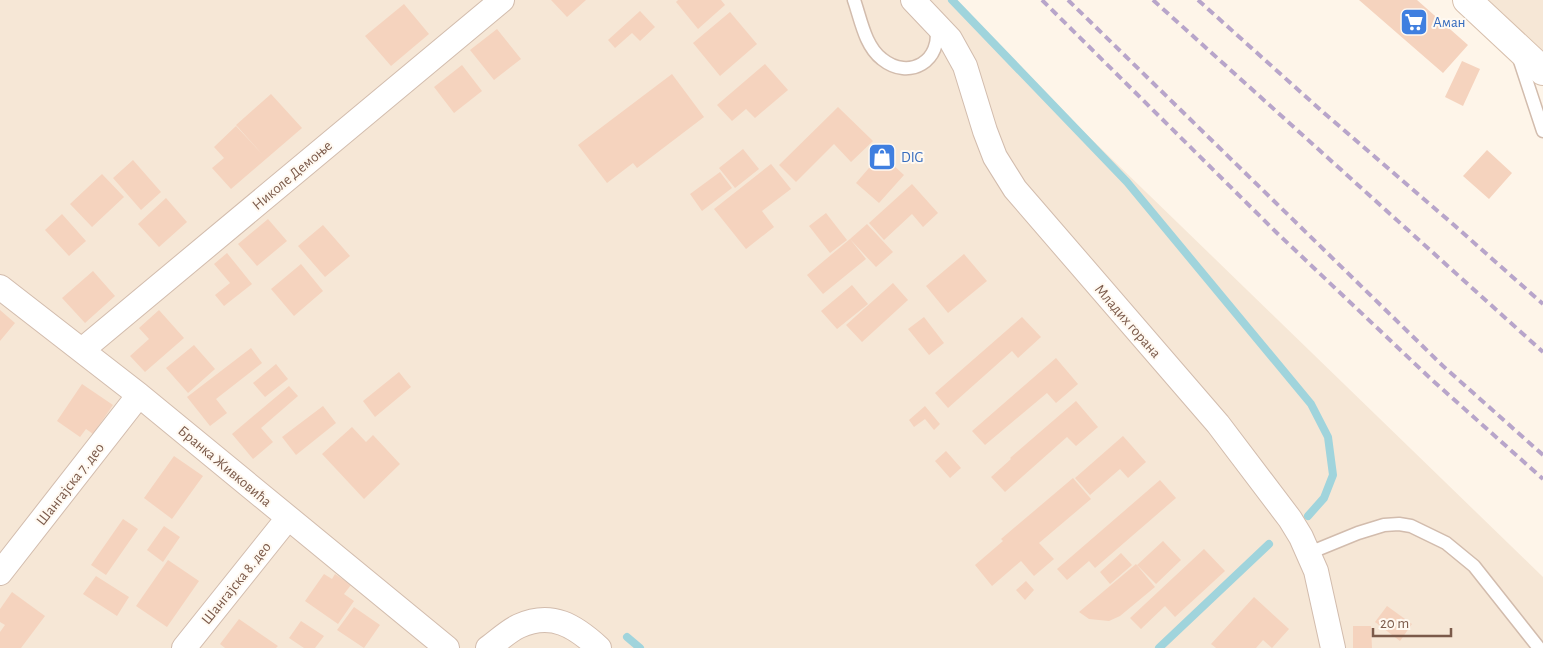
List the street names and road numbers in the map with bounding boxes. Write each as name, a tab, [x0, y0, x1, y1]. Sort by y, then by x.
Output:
street label: Николе Демоње	[250, 138, 335, 213]
street label: Младих горана	[1092, 282, 1164, 361]
street label: Бранка Живковића	[175, 423, 274, 510]
street label: Шангајска 7. део	[34, 440, 107, 528]
street label: Шангајска 8. део	[199, 539, 274, 627]

